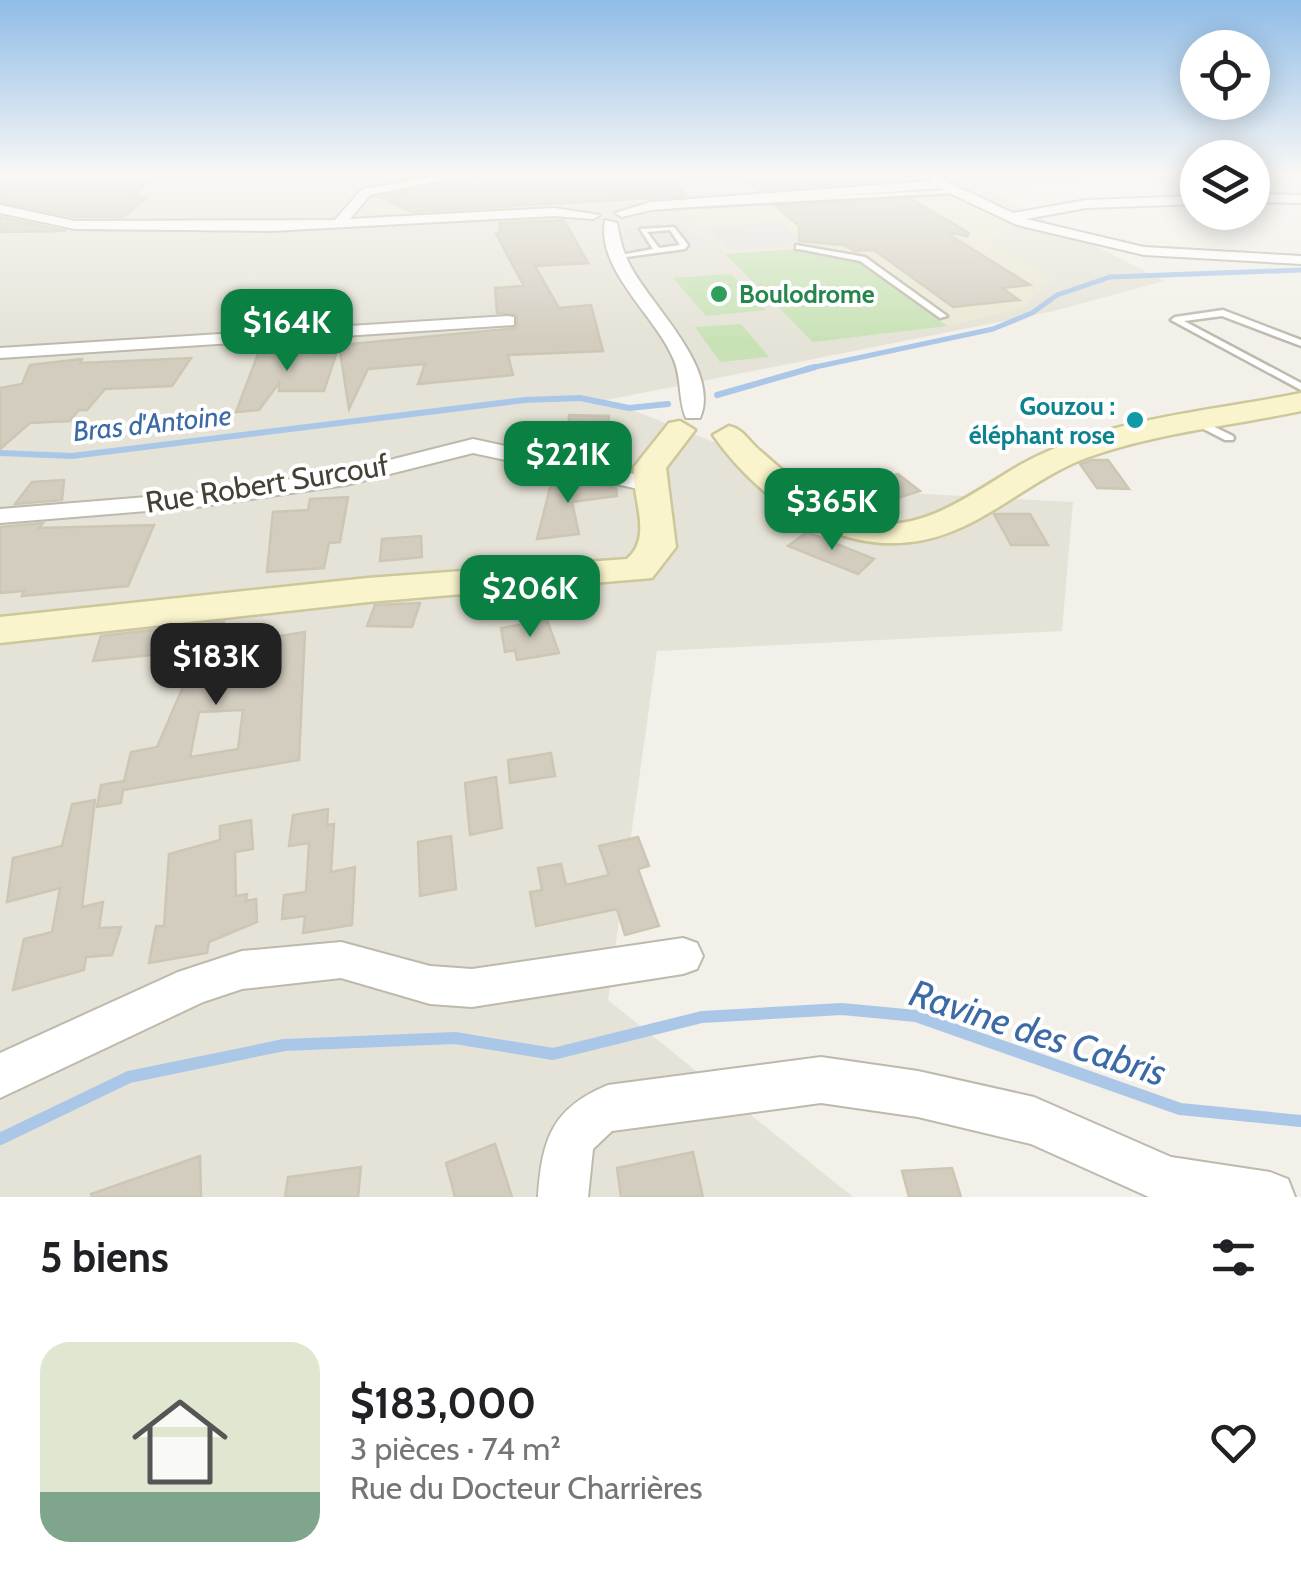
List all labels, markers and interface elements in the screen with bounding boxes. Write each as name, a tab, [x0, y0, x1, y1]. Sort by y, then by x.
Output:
map controls	[1180, 30, 1270, 230]
button: locate	[1180, 30, 1270, 120]
button: layers	[1180, 140, 1270, 230]
place label: Boulodrome	[739, 279, 875, 309]
marker: Boulodrome	[708, 283, 730, 305]
pin: $164K	[217, 289, 357, 374]
text: $164K	[243, 302, 331, 341]
place label: Gouzou : éléphant rose	[969, 391, 1115, 450]
water label: Bras d'Antoine	[71, 398, 233, 448]
marker: Gouzou : éléphant rose	[1124, 409, 1146, 431]
pin: $221K	[498, 421, 638, 506]
text: $221K	[526, 434, 610, 473]
street label: Rue Robert Surcouf	[143, 446, 391, 521]
pin: $365K	[762, 468, 902, 553]
text: $365K	[786, 481, 878, 520]
pin: $206K	[460, 555, 600, 640]
text: $206K	[482, 568, 578, 607]
pin: $183K	[146, 623, 286, 708]
text: $183K	[172, 636, 260, 675]
water label: Ravine des Cabris	[904, 969, 1172, 1096]
icon: filters	[1206, 1230, 1261, 1285]
text: 5 biens	[40, 1231, 169, 1283]
text: $183,000	[350, 1377, 536, 1429]
icon: home	[120, 1382, 240, 1502]
icon: heart	[1206, 1415, 1261, 1470]
text: 3 pièces · 74 m²	[350, 1429, 561, 1468]
text: Rue du Docteur Charrières	[350, 1468, 702, 1507]

